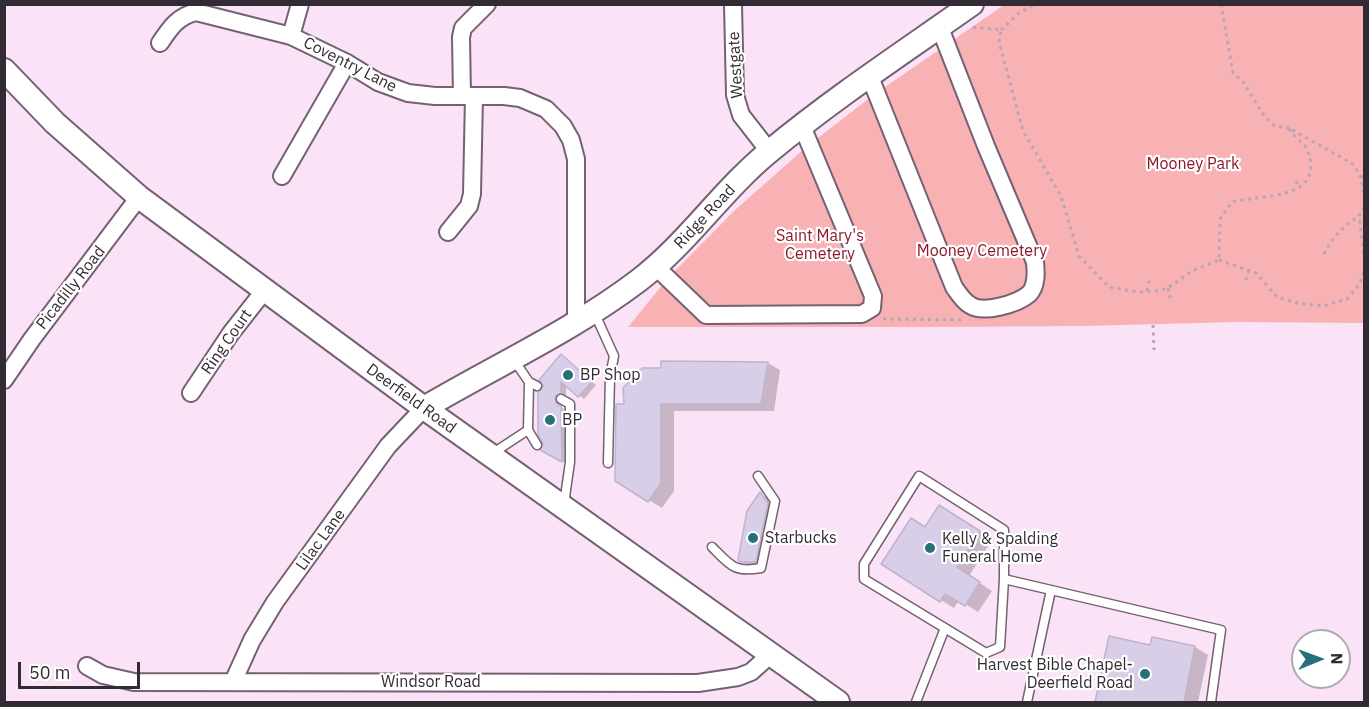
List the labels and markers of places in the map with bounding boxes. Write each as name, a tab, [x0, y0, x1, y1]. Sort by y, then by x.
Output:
place label: BP Shop	[580, 365, 641, 385]
marker: BP Shop	[561, 368, 575, 382]
place label: BP	[562, 410, 582, 430]
marker: BP	[543, 413, 557, 427]
place label: Starbucks	[765, 528, 837, 548]
place label: Kelly & Spalding Funeral Home	[942, 529, 1058, 567]
marker: Starbucks	[746, 531, 760, 545]
marker: Kelly & Spalding Funeral Home	[923, 541, 937, 555]
place label: Harvest Bible Chapel- Deerfield Road	[977, 655, 1133, 693]
marker: Harvest Bible Chapel- Deerfield Road	[1138, 667, 1152, 681]

